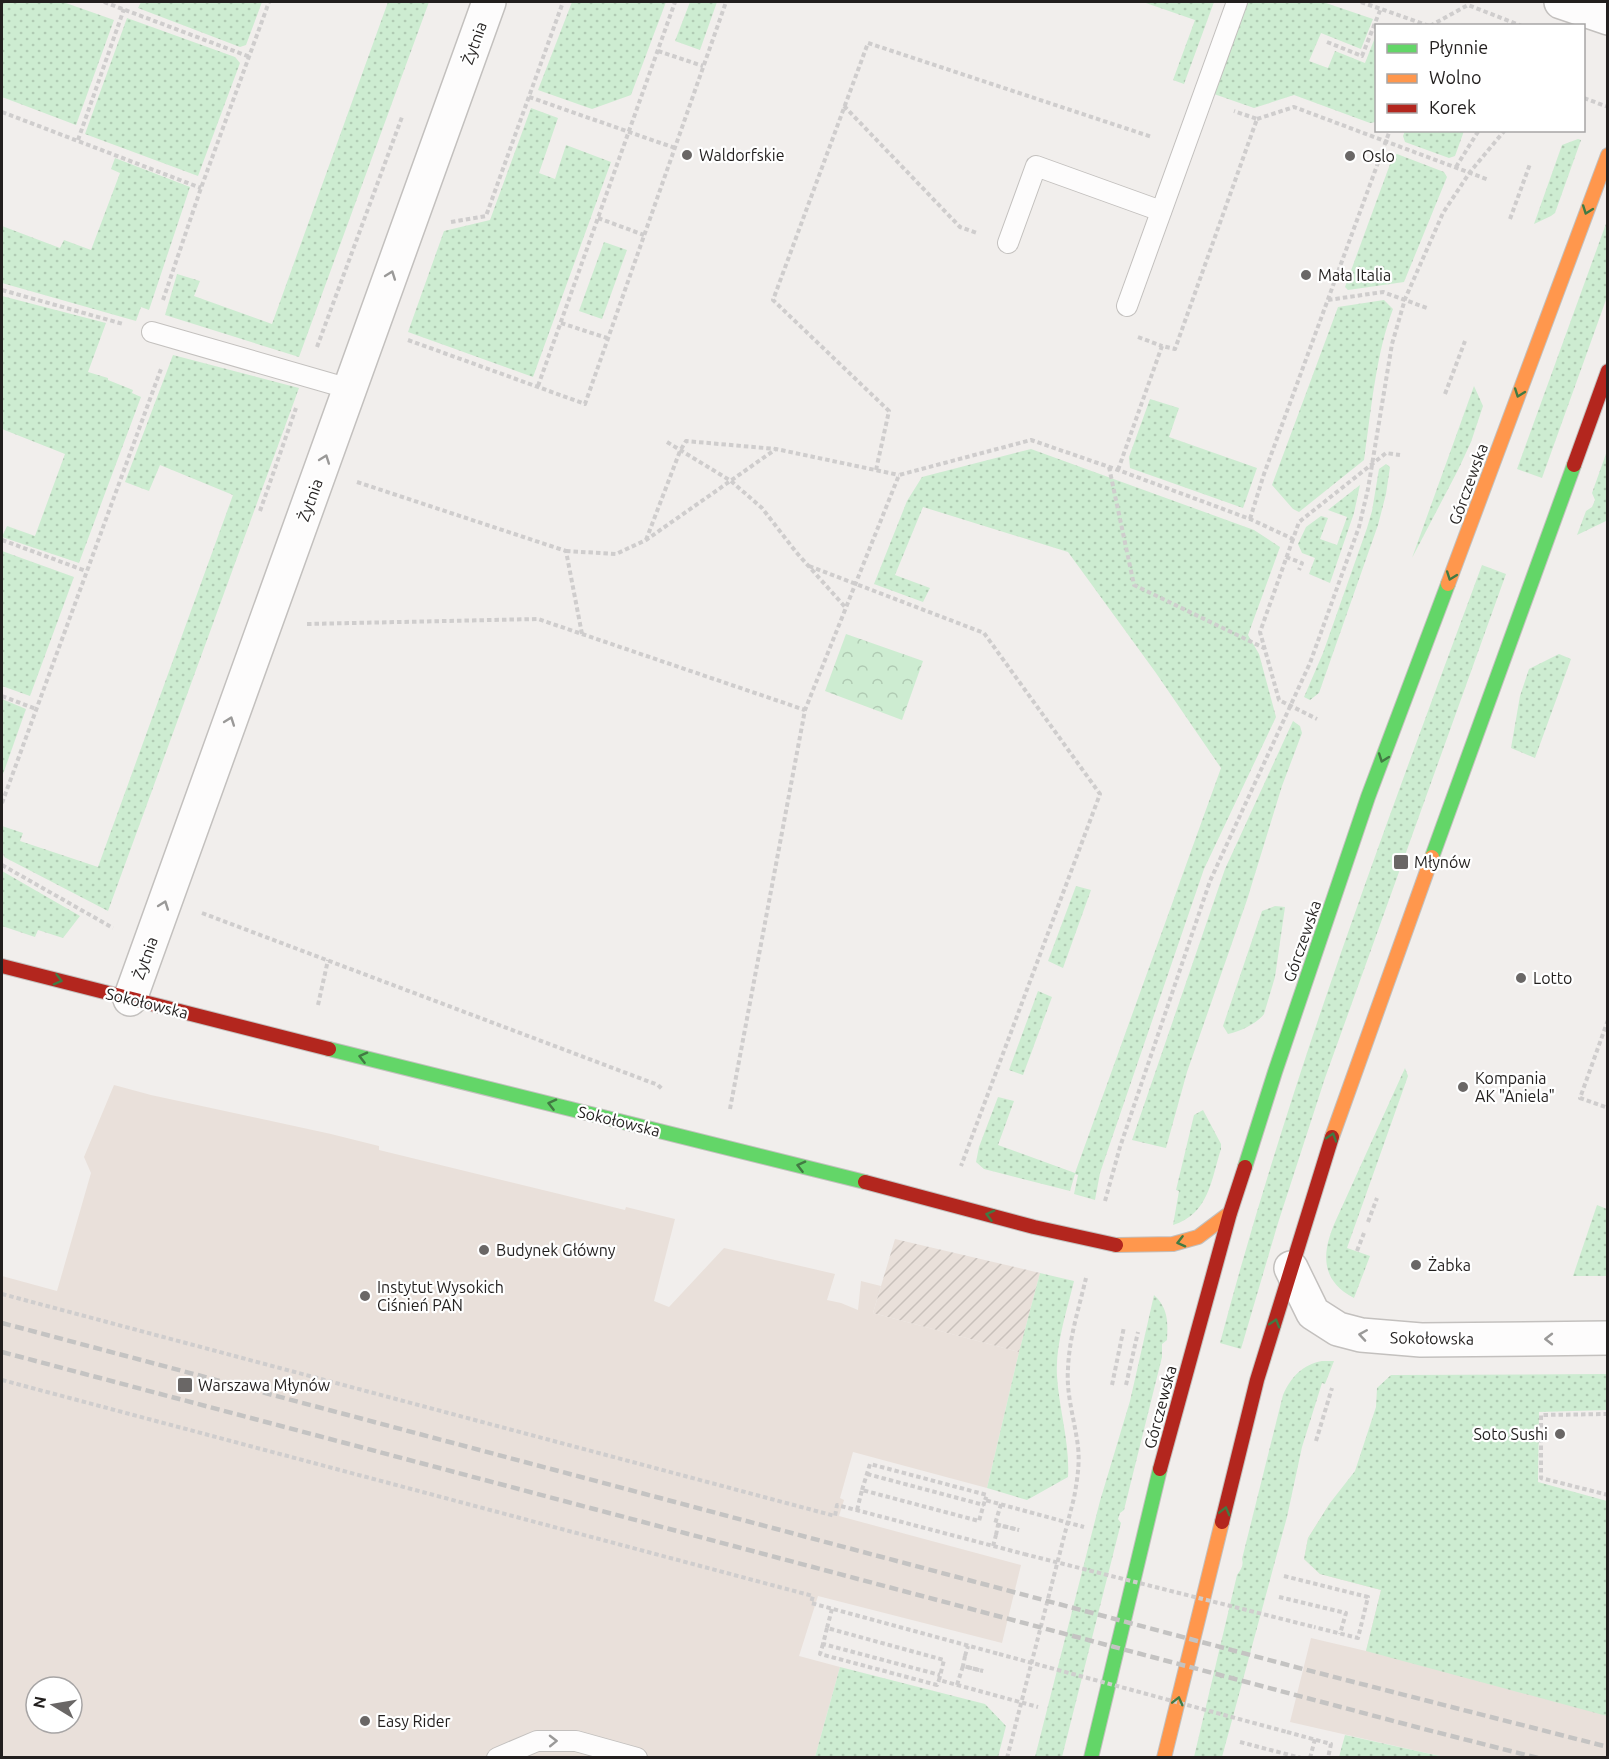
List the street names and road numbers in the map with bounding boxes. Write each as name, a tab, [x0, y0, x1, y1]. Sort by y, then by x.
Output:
street label: Żytnia	[458, 19, 490, 67]
street label: Górczewska	[1445, 441, 1491, 527]
street label: Żytnia	[294, 476, 326, 524]
street label: Górczewska	[1280, 898, 1324, 984]
street label: Żytnia	[129, 934, 161, 982]
street label: Sokołowska	[104, 984, 190, 1022]
street label: Sokołowska	[576, 1102, 662, 1140]
street label: Sokołowska	[1390, 1328, 1474, 1348]
street label: Górczewska	[1140, 1364, 1180, 1450]

